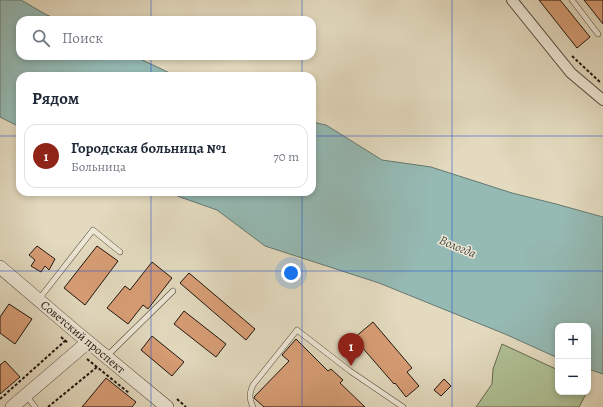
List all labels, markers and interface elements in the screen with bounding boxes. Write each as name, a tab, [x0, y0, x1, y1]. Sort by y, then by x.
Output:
search box	[16, 16, 316, 60]
icon: search	[30, 27, 52, 49]
text: Поиск	[62, 28, 103, 48]
text: Рядом	[32, 87, 79, 110]
text: Городская больница №1	[71, 138, 227, 158]
text: 1	[44, 148, 48, 165]
text: 70 m	[273, 148, 299, 165]
text: Больница	[71, 158, 126, 175]
water label: Вологда	[437, 231, 479, 262]
your location	[281, 263, 301, 283]
street label: Советский проспект	[37, 297, 129, 378]
map controls	[555, 323, 591, 395]
button: +	[555, 323, 591, 359]
pin: 1	[338, 333, 364, 366]
button: −	[555, 359, 591, 395]

